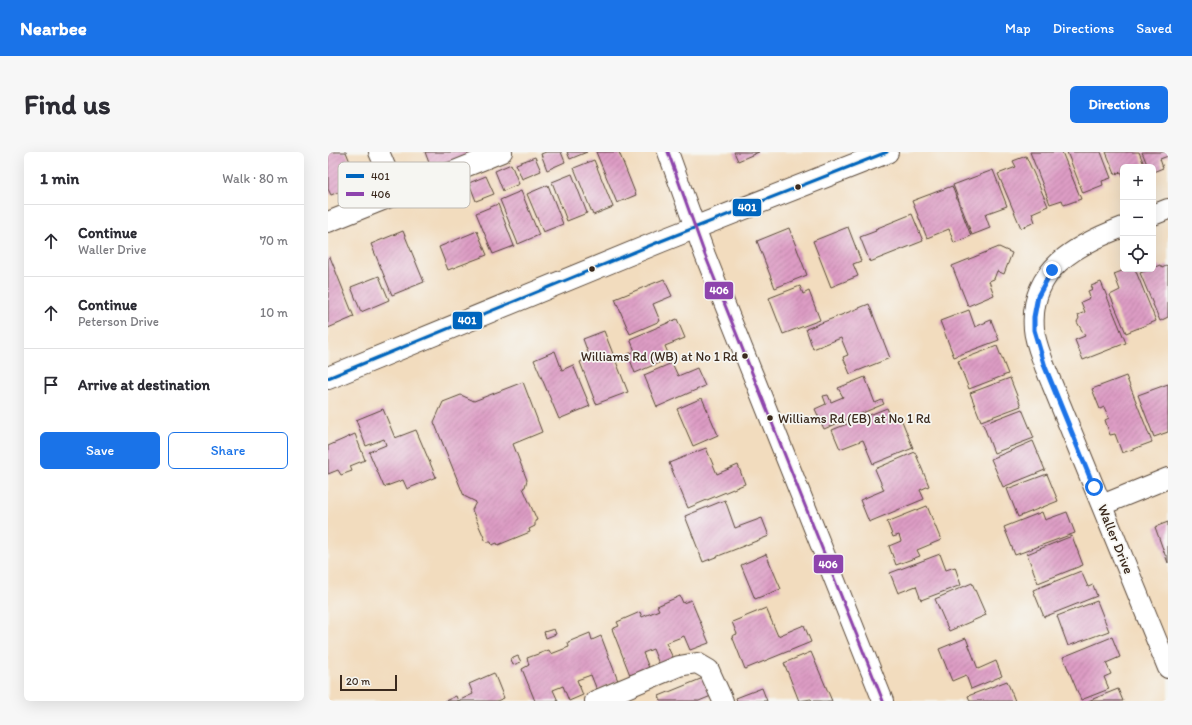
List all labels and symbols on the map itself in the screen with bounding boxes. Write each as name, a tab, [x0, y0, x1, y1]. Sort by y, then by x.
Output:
legend	[338, 162, 470, 208]
text: 401	[371, 170, 390, 183]
unlabelled marker	[793, 182, 803, 192]
text: 406	[371, 188, 390, 201]
line badge: 401	[732, 198, 762, 217]
text: 401	[738, 201, 757, 214]
route end	[1043, 261, 1061, 279]
unlabelled marker	[587, 264, 597, 274]
line badge: 406	[704, 281, 734, 300]
text: 406	[709, 284, 729, 297]
line badge: 401	[452, 311, 483, 330]
text: 401	[458, 314, 477, 327]
place label: Williams Rd (WB) at No 1 Rd	[581, 349, 738, 364]
marker: Williams Rd (WB) at No 1 Rd	[740, 351, 750, 361]
place label: Williams Rd (EB) at No 1 Rd	[778, 411, 931, 426]
marker: Williams Rd (EB) at No 1 Rd	[765, 413, 775, 423]
route start	[1085, 478, 1103, 496]
street label: Waller Drive	[1094, 502, 1137, 577]
line badge: 406	[813, 554, 844, 574]
text: 406	[818, 558, 838, 571]
scale bar	[340, 673, 397, 692]

